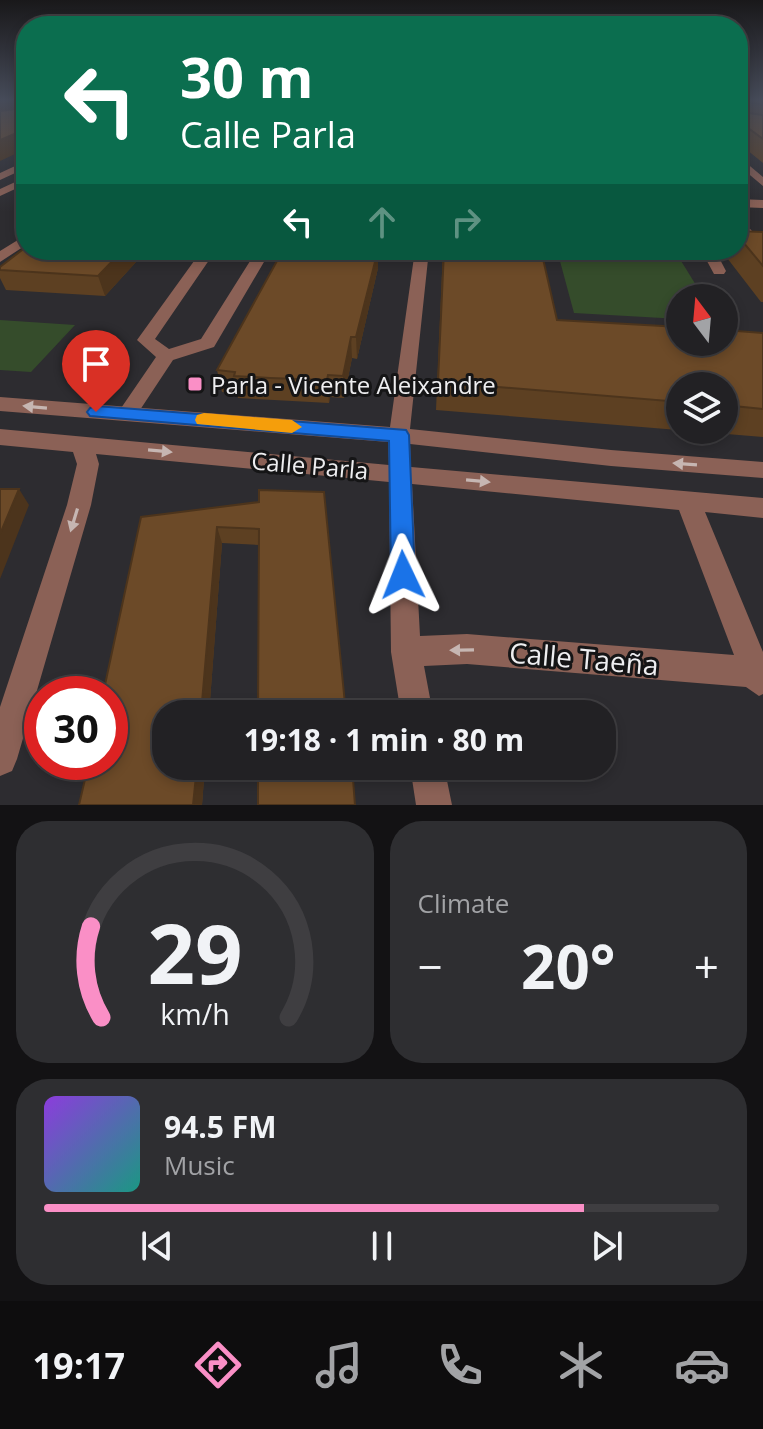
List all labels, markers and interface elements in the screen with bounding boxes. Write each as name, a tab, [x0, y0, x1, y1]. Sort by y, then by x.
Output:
text: 30 m	[180, 38, 314, 114]
icon: left	[48, 48, 152, 152]
text: Calle Parla	[180, 110, 356, 159]
icon: left	[276, 200, 320, 244]
icon: ahead	[360, 200, 404, 244]
icon: right	[444, 200, 488, 244]
north arrow	[666, 284, 738, 356]
map controls	[666, 284, 738, 444]
pin	[62, 330, 130, 412]
icon: arrive	[74, 342, 118, 386]
place label: Parla - Vicente Aleixandre	[211, 368, 496, 401]
button: layers	[666, 372, 738, 444]
marker: Parla - Vicente Aleixandre	[186, 375, 204, 393]
one-way arrow	[22, 401, 47, 414]
street label: Calle Parla	[250, 443, 370, 487]
one-way arrow	[148, 445, 173, 458]
one-way arrow	[672, 457, 697, 470]
one-way arrow	[466, 474, 491, 487]
one-way arrow	[67, 508, 80, 532]
position arrow	[361, 533, 445, 617]
street label: Calle Taeña	[508, 633, 660, 683]
one-way arrow	[449, 644, 474, 656]
speed limit sign: 30	[24, 676, 128, 780]
text: 19:18 · 1 min · 80 m	[244, 719, 524, 760]
text: Climate	[418, 885, 509, 921]
text: 29	[147, 895, 242, 1008]
text: 20°	[521, 925, 615, 1007]
text: −	[418, 936, 443, 996]
text: +	[694, 936, 719, 996]
text: km/h	[160, 994, 229, 1033]
text: 94.5 FM	[164, 1106, 277, 1147]
text: Music	[164, 1147, 235, 1183]
icon: previous	[135, 1224, 179, 1268]
icon: pause	[360, 1224, 404, 1268]
icon: next	[585, 1224, 629, 1268]
icon: directions	[190, 1337, 246, 1393]
icon: music	[311, 1337, 367, 1393]
icon: phone	[432, 1337, 488, 1393]
icon: climate	[553, 1337, 609, 1393]
icon: car	[674, 1337, 730, 1393]
text: 19:17	[33, 1341, 125, 1390]

